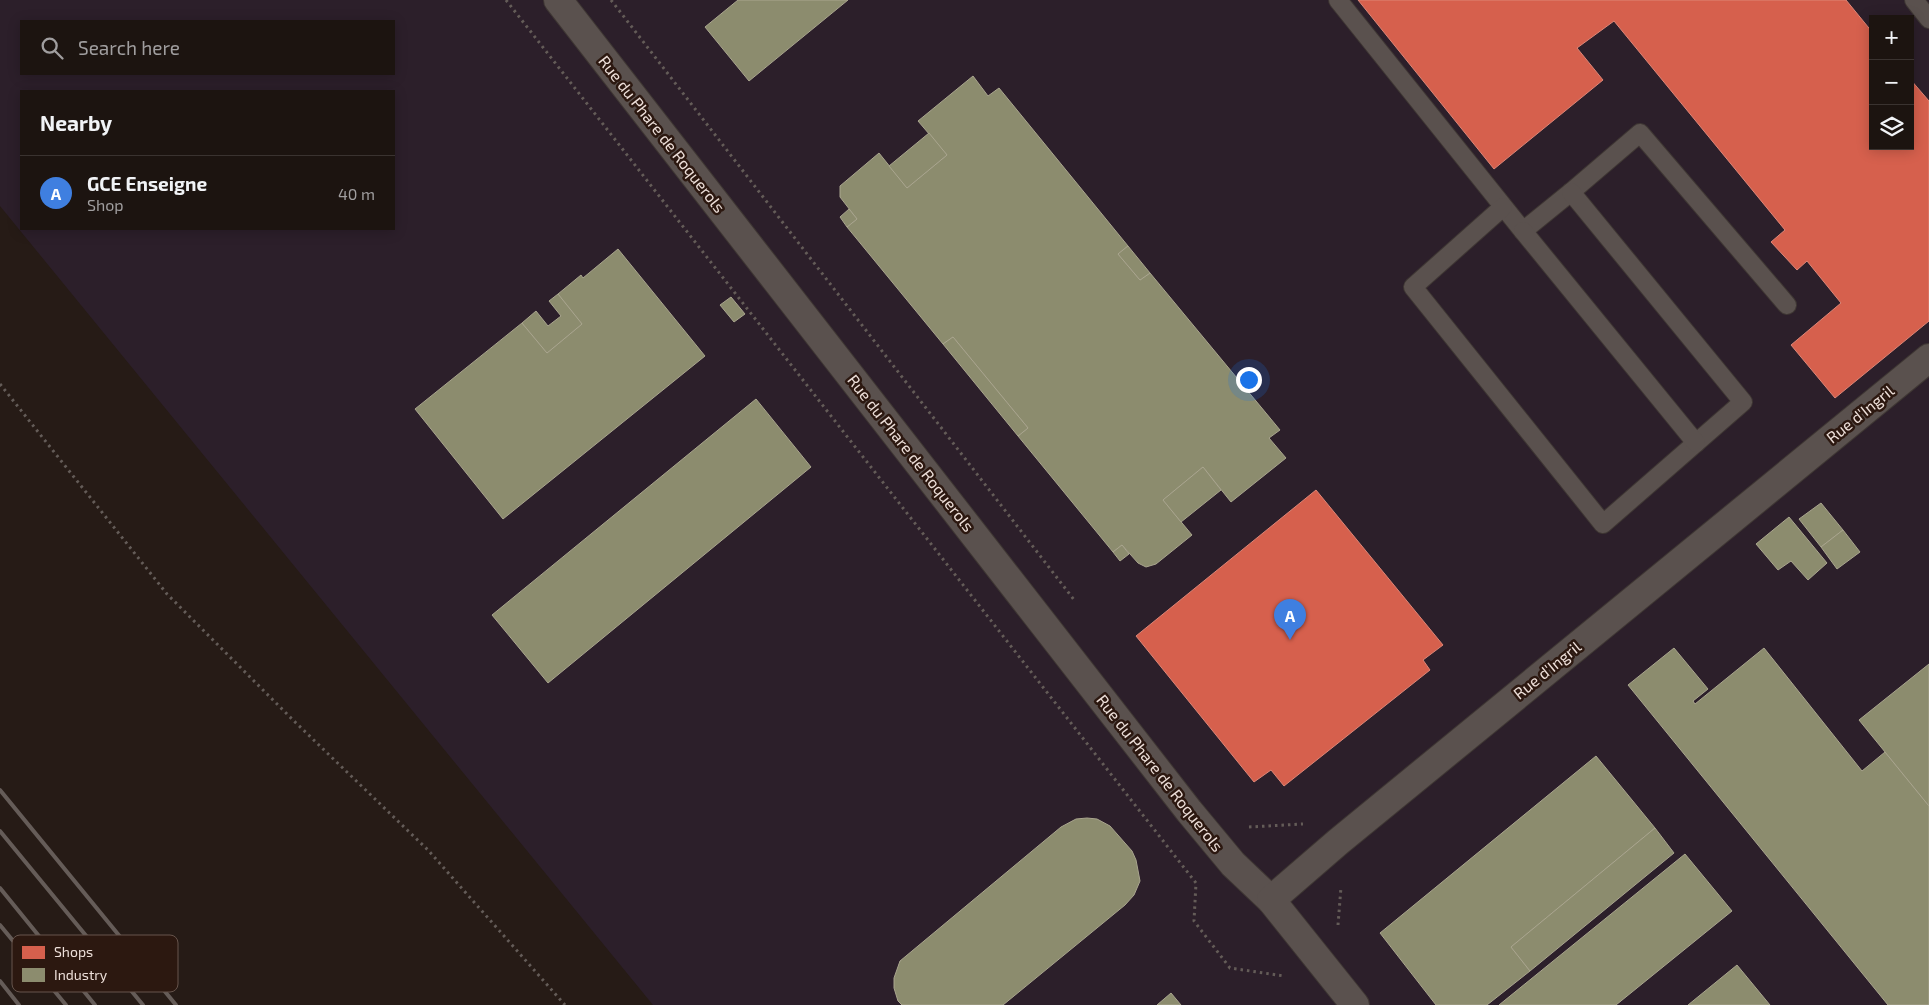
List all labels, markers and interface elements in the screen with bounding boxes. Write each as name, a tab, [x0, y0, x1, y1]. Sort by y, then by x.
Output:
map controls	[1869, 15, 1914, 150]
button: +	[1869, 15, 1914, 60]
search box	[20, 20, 395, 75]
icon: search	[38, 34, 66, 62]
text: Search here	[78, 36, 180, 59]
street label: Rue du Phare de Roquerols	[595, 51, 730, 216]
button: −	[1869, 60, 1914, 105]
button: layers	[1869, 105, 1914, 150]
text: Nearby	[40, 110, 112, 135]
text: GCE Enseigne	[87, 172, 207, 195]
text: A	[51, 184, 61, 203]
text: 40 m	[338, 184, 375, 203]
text: Shop	[87, 195, 124, 214]
your location	[1236, 367, 1262, 393]
street label: Rue du Phare de Roquerols	[844, 370, 979, 535]
street label: Rue d'Ingril	[1822, 381, 1897, 447]
pin: A	[1274, 599, 1306, 640]
street label: Rue d'Ingril	[1509, 637, 1584, 703]
street label: Rue du Phare de Roquerols	[1093, 690, 1228, 855]
legend	[12, 935, 178, 992]
text: Shops	[54, 943, 93, 960]
text: Industry	[54, 966, 108, 983]

